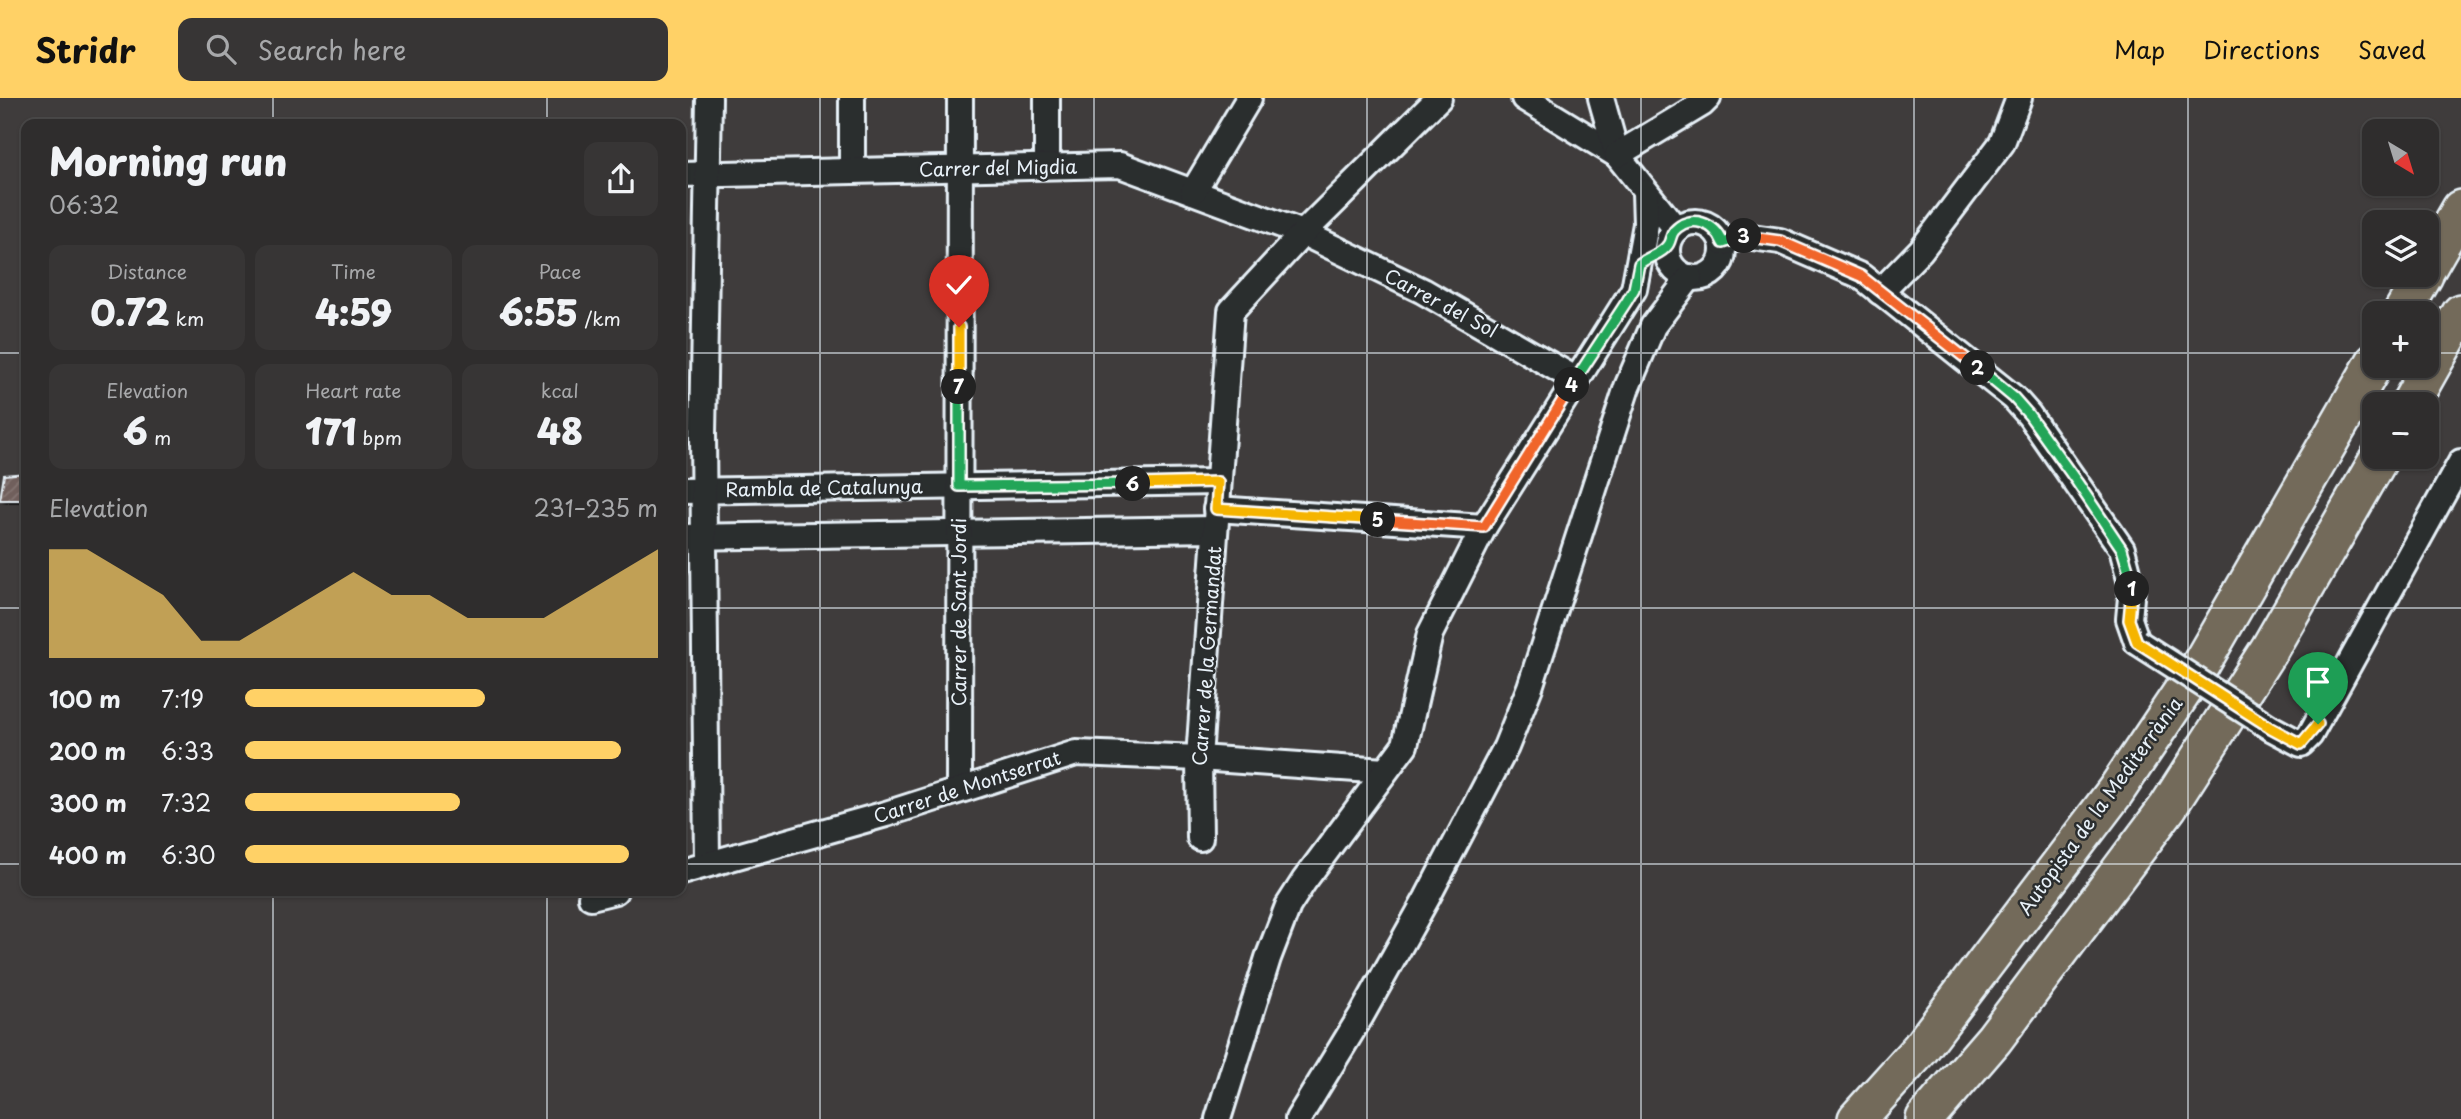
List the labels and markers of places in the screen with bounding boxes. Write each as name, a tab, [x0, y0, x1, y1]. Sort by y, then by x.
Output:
pin: 3	[1726, 218, 1762, 254]
pin	[929, 255, 989, 327]
pin: 2	[1960, 350, 1996, 386]
pin: 4	[1554, 368, 1590, 402]
pin: 7	[942, 370, 976, 404]
pin: 6	[1116, 466, 1150, 502]
pin: 5	[1360, 502, 1396, 538]
pin: 1	[2114, 572, 2150, 606]
pin	[2288, 652, 2348, 724]

